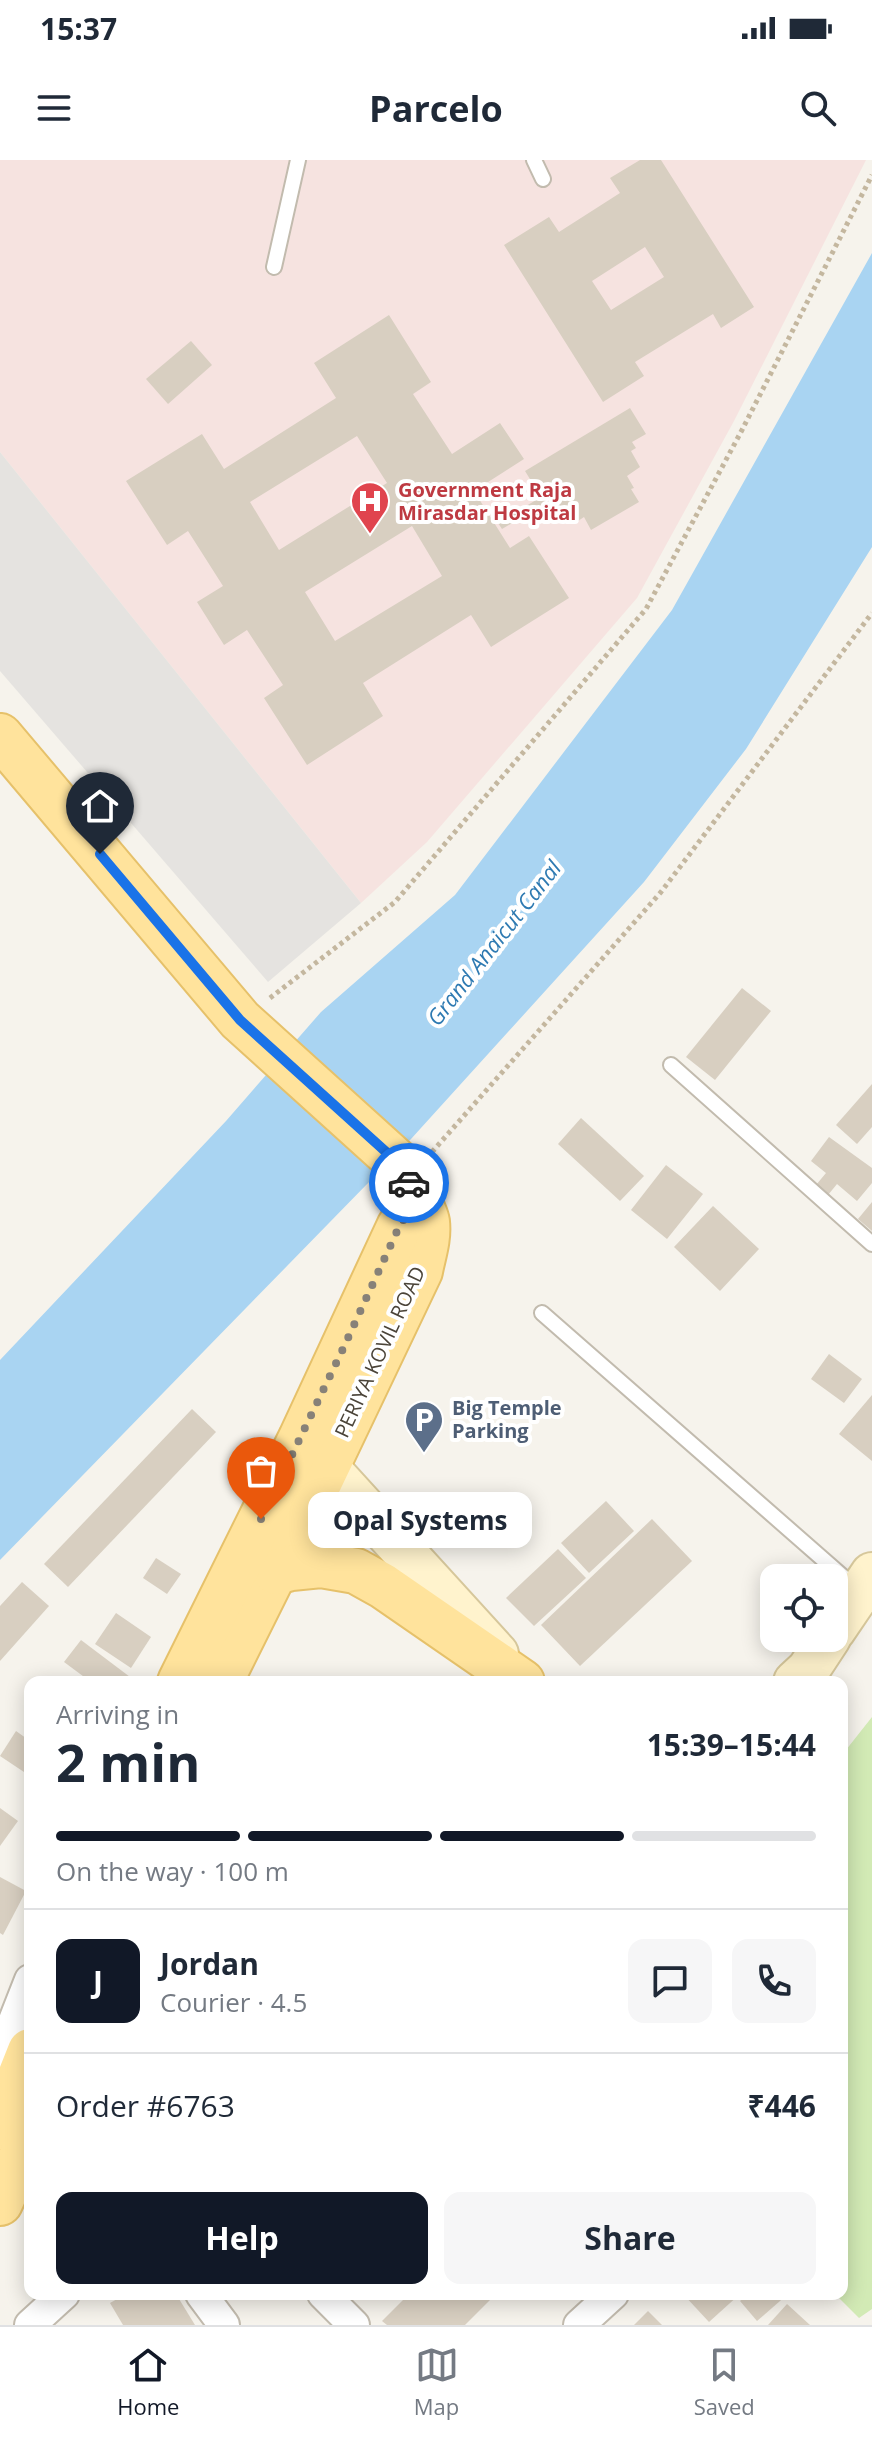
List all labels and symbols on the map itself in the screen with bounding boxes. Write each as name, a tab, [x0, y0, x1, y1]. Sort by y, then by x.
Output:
place label: Government Raja Mirasdar Hospital	[398, 476, 576, 526]
hospital icon: Government Raja Mirasdar Hospital	[349, 480, 391, 535]
pin	[66, 772, 134, 854]
water label: Grand Anaicut Canal	[419, 853, 567, 1031]
courier	[369, 1143, 449, 1223]
street label: PERIYA KOVIL ROAD	[328, 1262, 431, 1442]
place label: Big Temple Parking	[452, 1394, 562, 1444]
parking icon: Big Temple Parking	[403, 1399, 445, 1454]
pin	[227, 1437, 295, 1519]
callout: Opal Systems	[309, 1491, 533, 1547]

